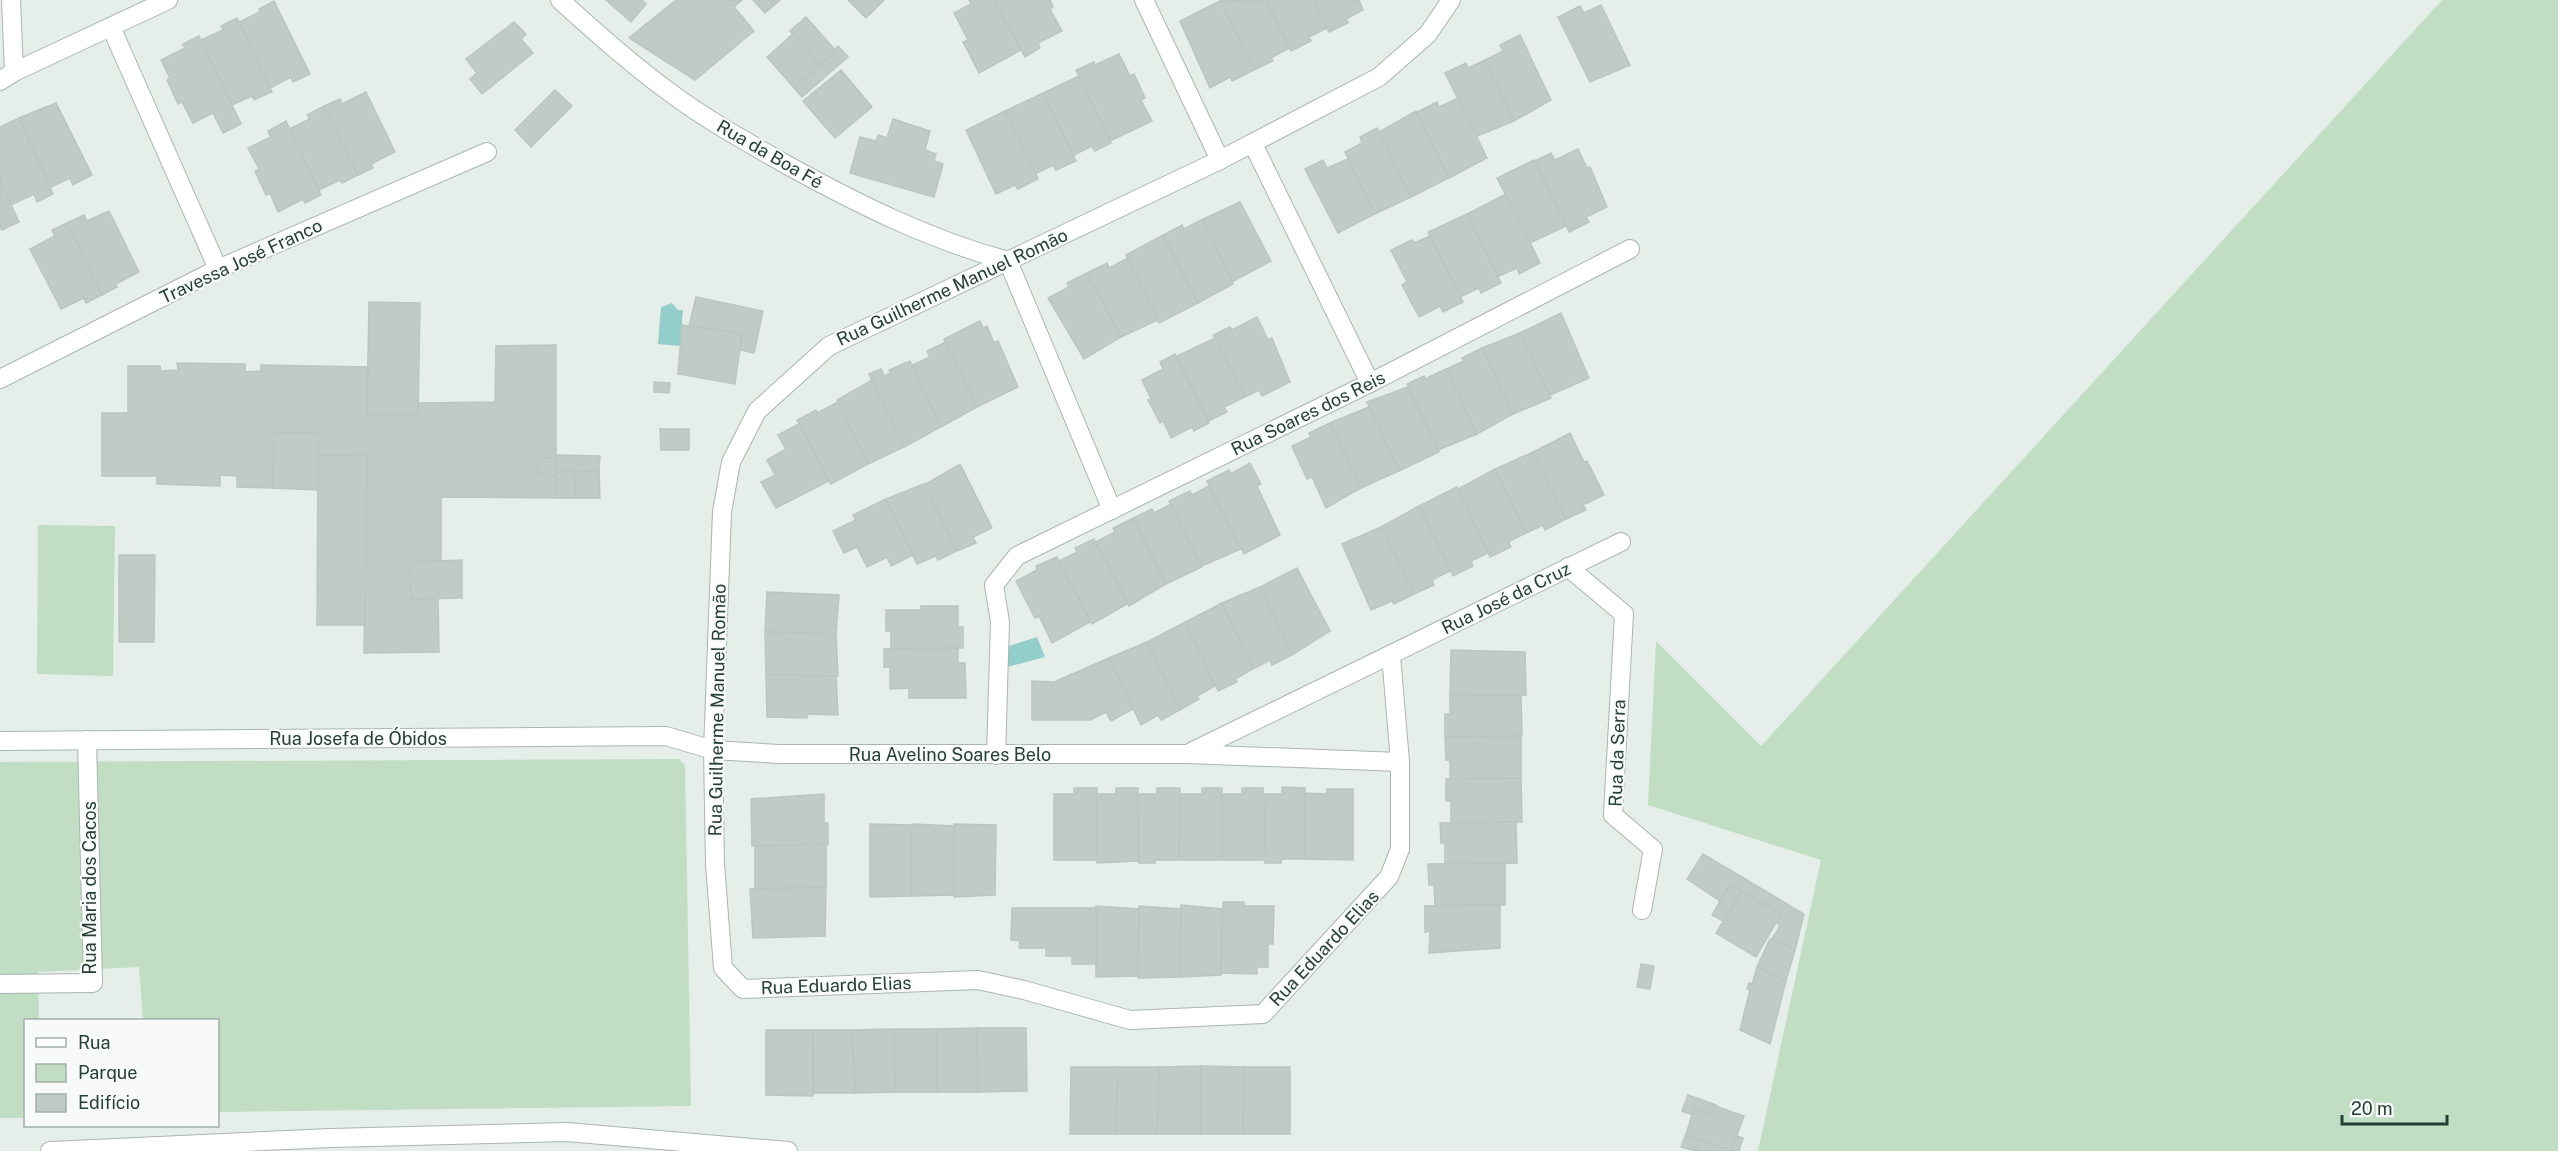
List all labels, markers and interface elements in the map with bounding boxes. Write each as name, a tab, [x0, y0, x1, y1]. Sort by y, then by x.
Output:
street label: Rua da Boa Fé	[713, 115, 827, 193]
street label: Travessa José Franco	[157, 214, 325, 308]
street label: Rua Guilherme Manuel Romão	[833, 224, 1071, 350]
street label: Rua Soares dos Reis	[1227, 367, 1389, 459]
street label: Rua José da Cruz	[1438, 558, 1574, 638]
street label: Rua Guilherme Manuel Romão	[704, 584, 730, 836]
street label: Rua da Serra	[1605, 699, 1629, 807]
street label: Rua Josefa de Óbidos	[269, 727, 447, 749]
street label: Rua Avelino Soares Belo	[849, 744, 1051, 765]
street label: Rua Maria dos Cacos	[79, 801, 100, 975]
street label: Rua Eduardo Elias	[1265, 886, 1383, 1010]
street label: Rua Eduardo Elias	[760, 972, 912, 998]
legend	[24, 1019, 219, 1127]
text: Rua	[78, 1032, 110, 1053]
text: Parque	[78, 1062, 138, 1083]
scale bar	[2342, 1088, 2447, 1126]
text: Edifício	[78, 1092, 140, 1113]
text: 20 m	[2351, 1098, 2393, 1119]

